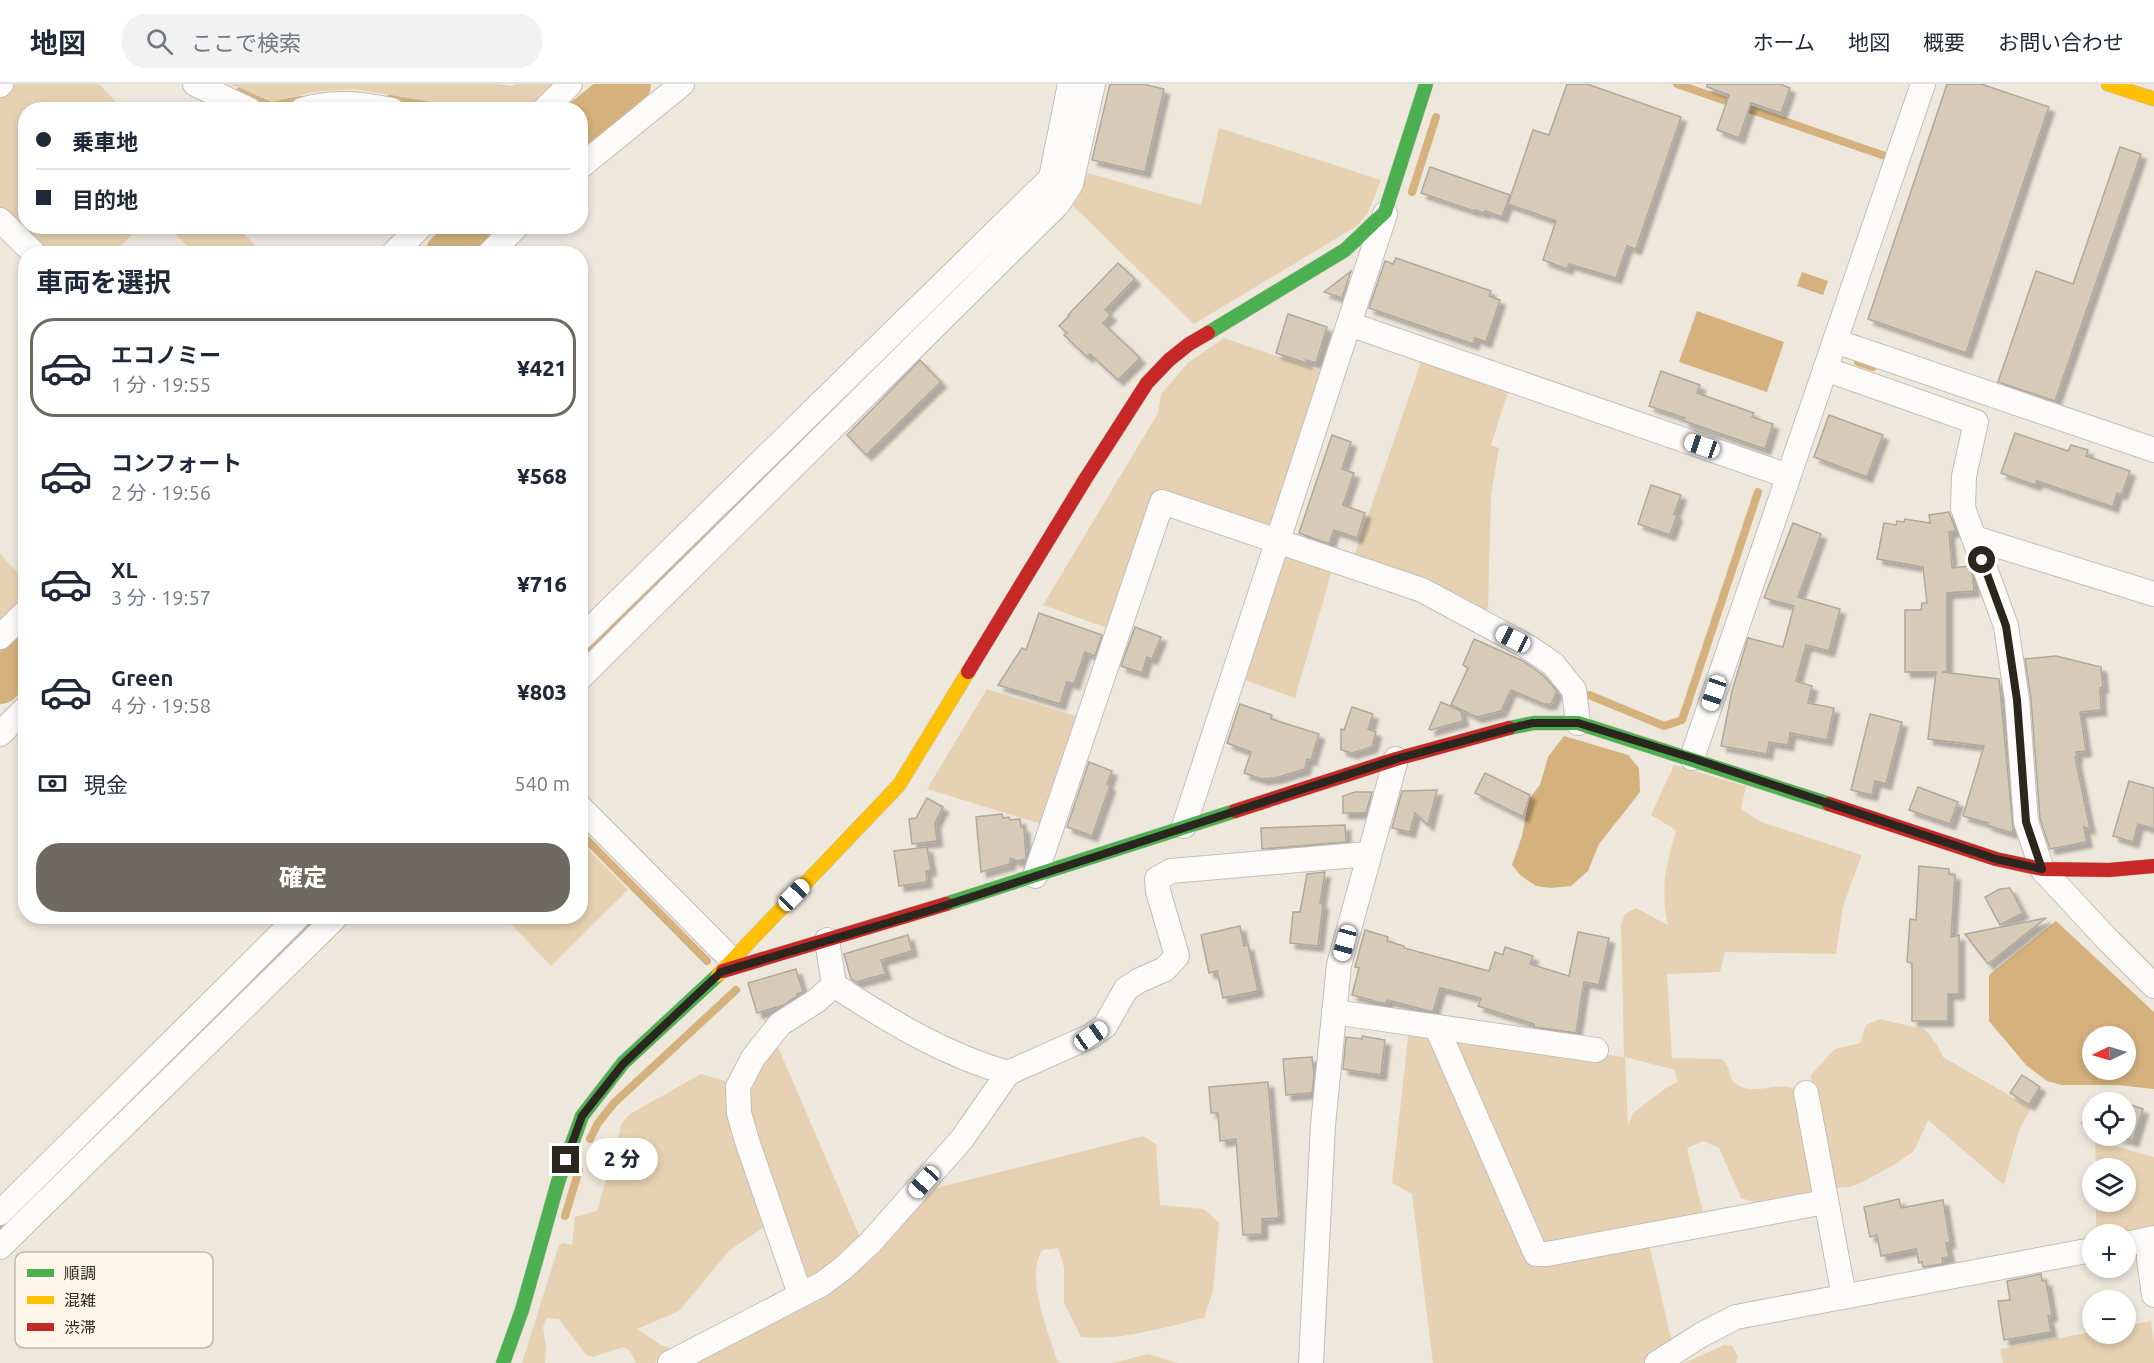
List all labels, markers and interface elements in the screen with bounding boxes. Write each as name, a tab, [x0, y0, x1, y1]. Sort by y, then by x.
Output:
search box	[122, 14, 542, 68]
icon: search	[143, 25, 176, 58]
text: 地図	[30, 27, 86, 58]
text: ここで検索	[191, 30, 301, 55]
text: ホーム	[1753, 30, 1815, 54]
text: 地図	[1848, 30, 1890, 54]
text: 概要	[1923, 30, 1965, 54]
text: お問い合わせ	[1998, 30, 2124, 54]
text: 乗車地	[72, 129, 138, 154]
text: 目的地	[72, 187, 138, 212]
text: 車両を選択	[36, 267, 171, 297]
icon: car	[39, 341, 93, 395]
text: エコノミー	[111, 342, 221, 367]
text: ¥421	[517, 355, 567, 380]
text: 1 分 · 19:55	[111, 373, 211, 396]
car	[1682, 432, 1722, 460]
icon: car	[39, 449, 93, 503]
text: コンフォート	[111, 450, 242, 475]
text: ¥568	[517, 463, 567, 488]
text: 2 分 · 19:56	[111, 481, 211, 504]
route start	[1968, 546, 1995, 573]
icon: car	[39, 557, 93, 611]
text: XL	[111, 557, 138, 582]
text: ¥716	[517, 571, 567, 596]
text: 3 分 · 19:57	[111, 586, 211, 609]
car	[1493, 623, 1533, 655]
icon: car	[39, 665, 93, 719]
text: Green	[111, 665, 173, 690]
car	[1700, 673, 1728, 713]
text: ¥803	[517, 679, 567, 704]
text: 4 分 · 19:58	[111, 694, 211, 717]
icon: cash	[36, 767, 69, 800]
text: 現金	[84, 772, 128, 797]
text: 540 m	[514, 772, 570, 795]
button: 確定	[36, 843, 570, 912]
car	[775, 876, 813, 914]
car	[1332, 923, 1358, 963]
car	[1071, 1018, 1111, 1054]
north arrow	[2082, 1026, 2136, 1080]
map controls	[2082, 1026, 2136, 1344]
button: locate	[2082, 1092, 2136, 1146]
callout: 2 分	[587, 1139, 659, 1181]
route end	[552, 1146, 579, 1173]
text: 2 分	[604, 1147, 640, 1170]
button: layers	[2082, 1158, 2136, 1212]
car	[905, 1163, 943, 1201]
button: +	[2082, 1224, 2136, 1278]
legend	[15, 1252, 213, 1348]
text: 順調	[64, 1264, 96, 1282]
button: −	[2082, 1290, 2136, 1344]
text: 混雑	[64, 1291, 96, 1309]
text: 渋滞	[64, 1318, 96, 1336]

